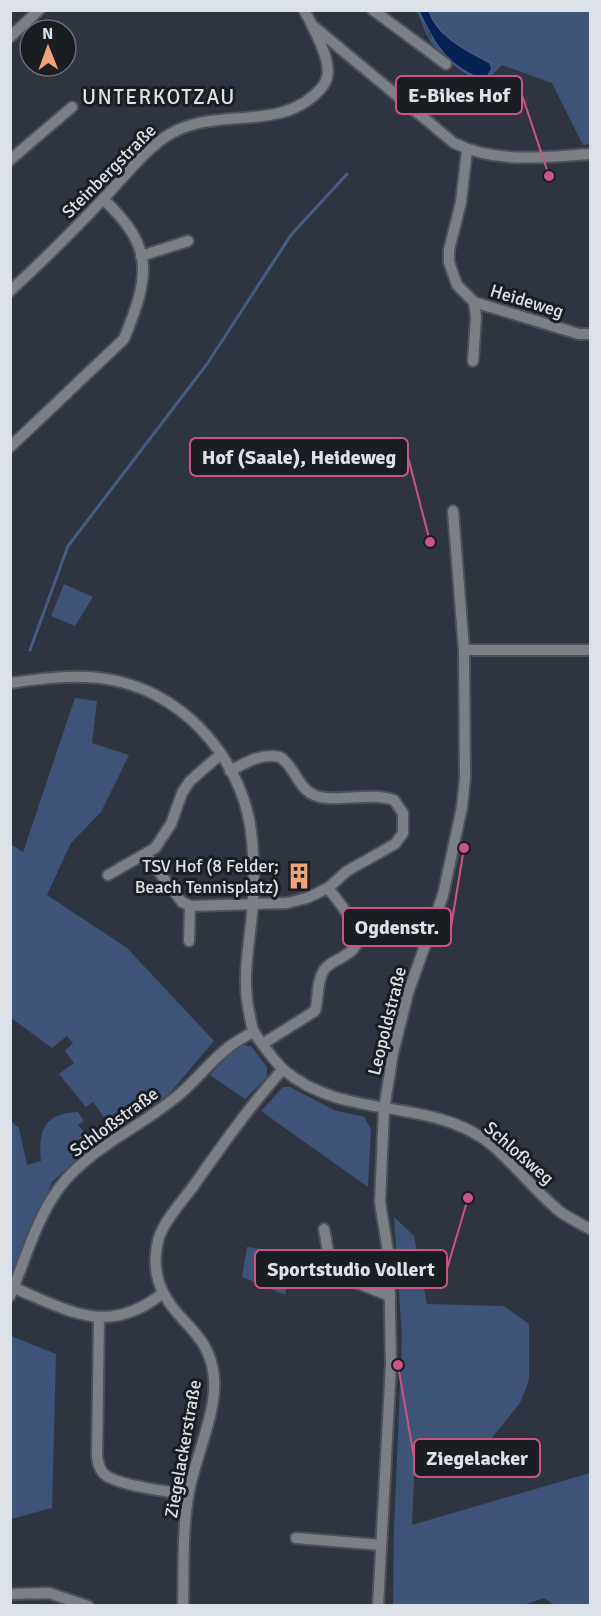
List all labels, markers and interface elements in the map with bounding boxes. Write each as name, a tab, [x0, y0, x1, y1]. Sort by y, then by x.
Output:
north arrow	[18, 18, 78, 78]
text: N	[42, 24, 53, 44]
callout: E-Bikes Hof	[396, 76, 522, 114]
text: E-Bikes Hof	[408, 83, 512, 108]
district label: UNTERKOTZAU	[82, 84, 236, 110]
street label: Steinbergstraße	[57, 119, 161, 223]
street label: Heideweg	[488, 279, 566, 323]
callout: Hof (Saale), Heideweg	[190, 438, 408, 476]
text: Hof (Saale), Heideweg	[202, 445, 397, 470]
place label: TSV Hof (8 Felder; Beach Tennisplatz)	[135, 855, 279, 898]
building icon: TSV Hof (8 Felder; Beach Tennisplatz)	[284, 861, 314, 891]
callout: Ogdenstr.	[343, 908, 451, 946]
text: Ogdenstr.	[355, 915, 439, 940]
street label: Leopoldstraße	[363, 964, 411, 1078]
street label: Schloßstraße	[65, 1083, 163, 1161]
street label: Schloßweg	[480, 1117, 558, 1189]
callout: Sportstudio Vollert	[255, 1250, 447, 1288]
text: Sportstudio Vollert	[267, 1257, 435, 1282]
street label: Ziegelackerstraße	[160, 1378, 206, 1520]
callout: Ziegelacker	[414, 1439, 540, 1477]
text: Ziegelacker	[426, 1446, 528, 1471]

